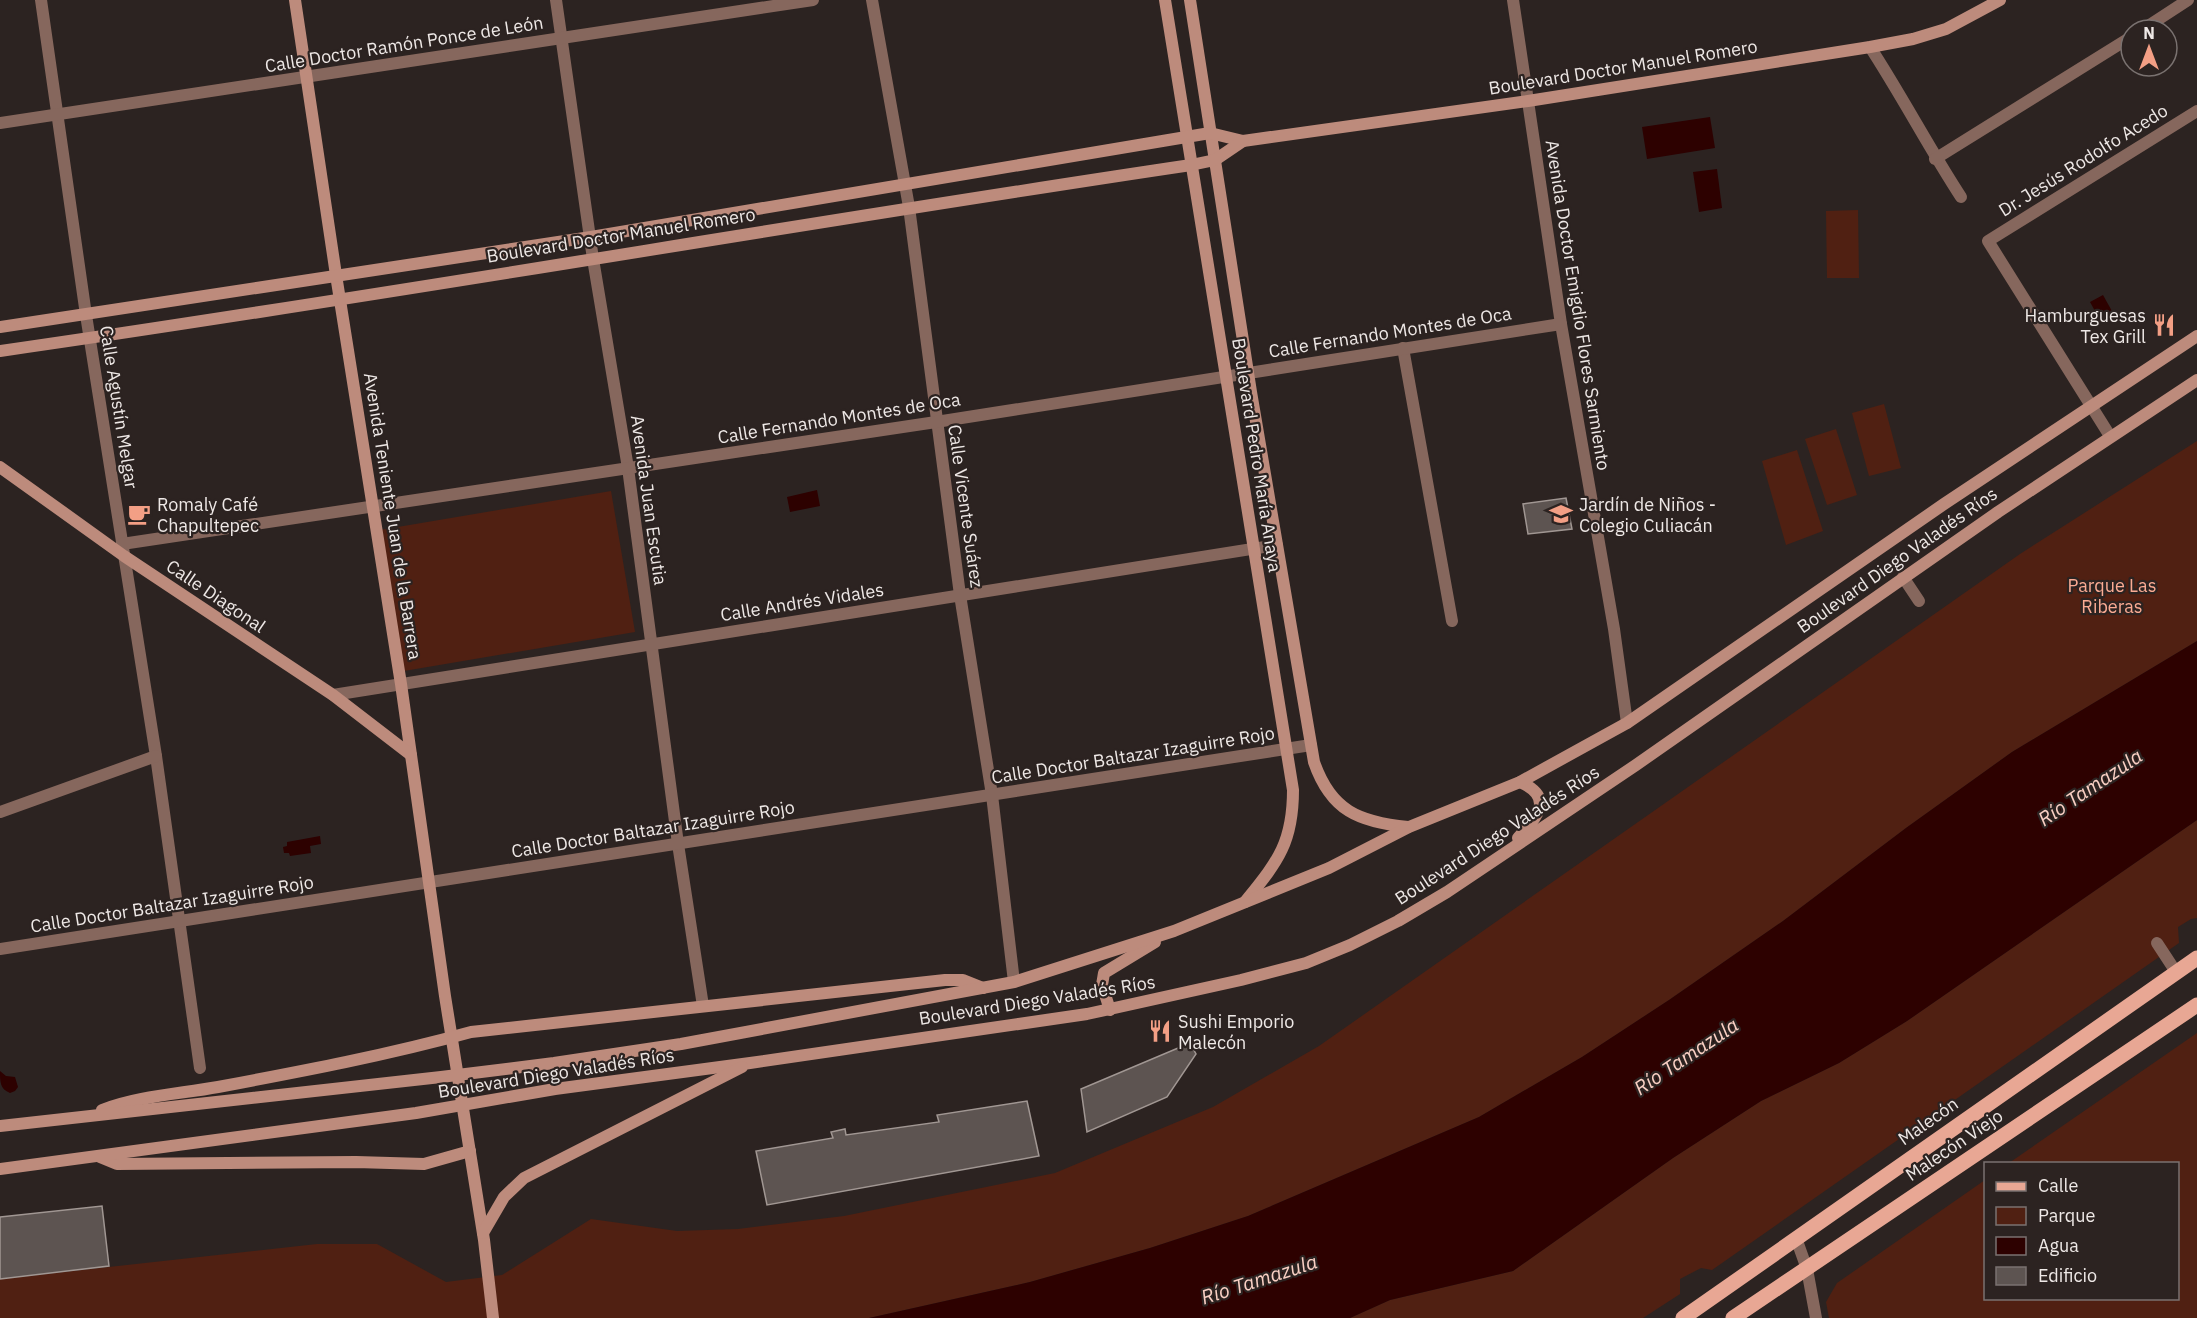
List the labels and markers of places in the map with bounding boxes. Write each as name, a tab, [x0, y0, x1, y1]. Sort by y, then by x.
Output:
place label: Hamburguesas Tex Grill	[2024, 304, 2146, 348]
restaurant icon: Hamburguesas Tex Grill	[2151, 312, 2177, 338]
place label: Romaly Café Chapultepec	[157, 493, 259, 537]
place label: Jardín de Niños - Colegio Culiacán	[1579, 493, 1716, 537]
cafe icon: Romaly Café Chapultepec	[126, 501, 152, 527]
school or university icon: Jardín de Niños - Colegio Culiacán	[1548, 501, 1574, 527]
place label: Sushi Emporio Malecón	[1178, 1010, 1294, 1054]
restaurant icon: Sushi Emporio Malecón	[1147, 1018, 1173, 1044]

